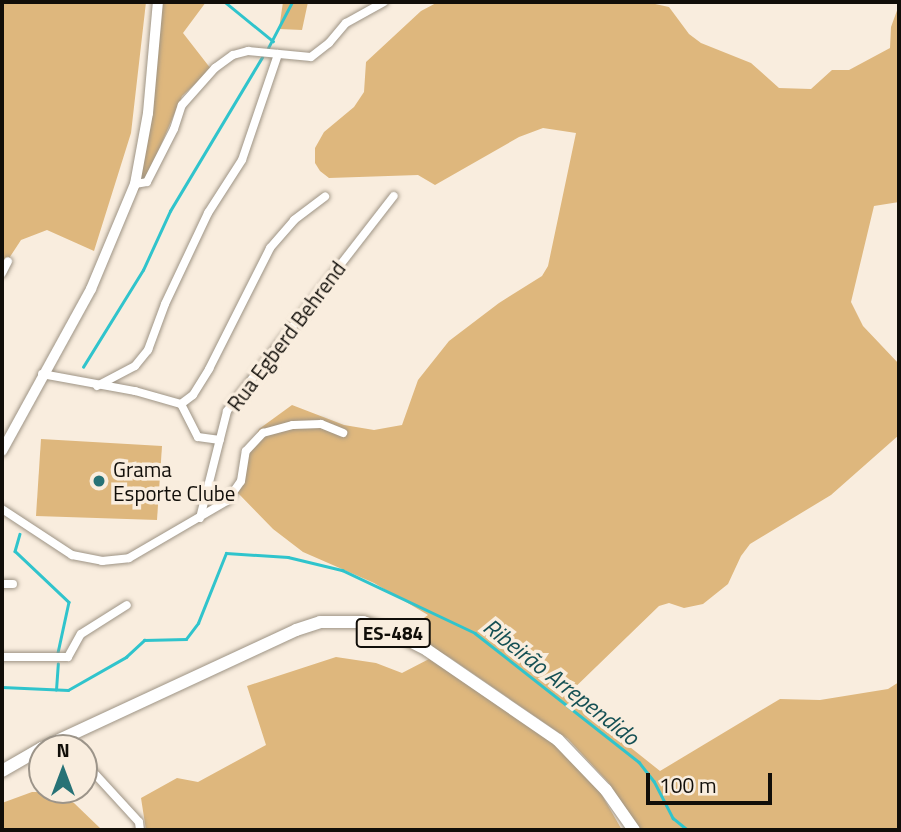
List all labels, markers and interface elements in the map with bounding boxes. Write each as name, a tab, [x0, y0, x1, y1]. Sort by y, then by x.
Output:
street label: Rua Egberd Behrend	[222, 256, 350, 416]
place label: Grama Esporte Clube	[113, 456, 235, 506]
marker: Grama Esporte Clube	[91, 473, 107, 489]
water label: Ribeirão Arrependido	[478, 613, 644, 751]
road number: ES-484	[354, 618, 432, 648]
north arrow	[28, 734, 98, 804]
text: N	[56, 735, 70, 764]
scale bar	[649, 758, 775, 802]
text: 100 m	[659, 769, 716, 801]

